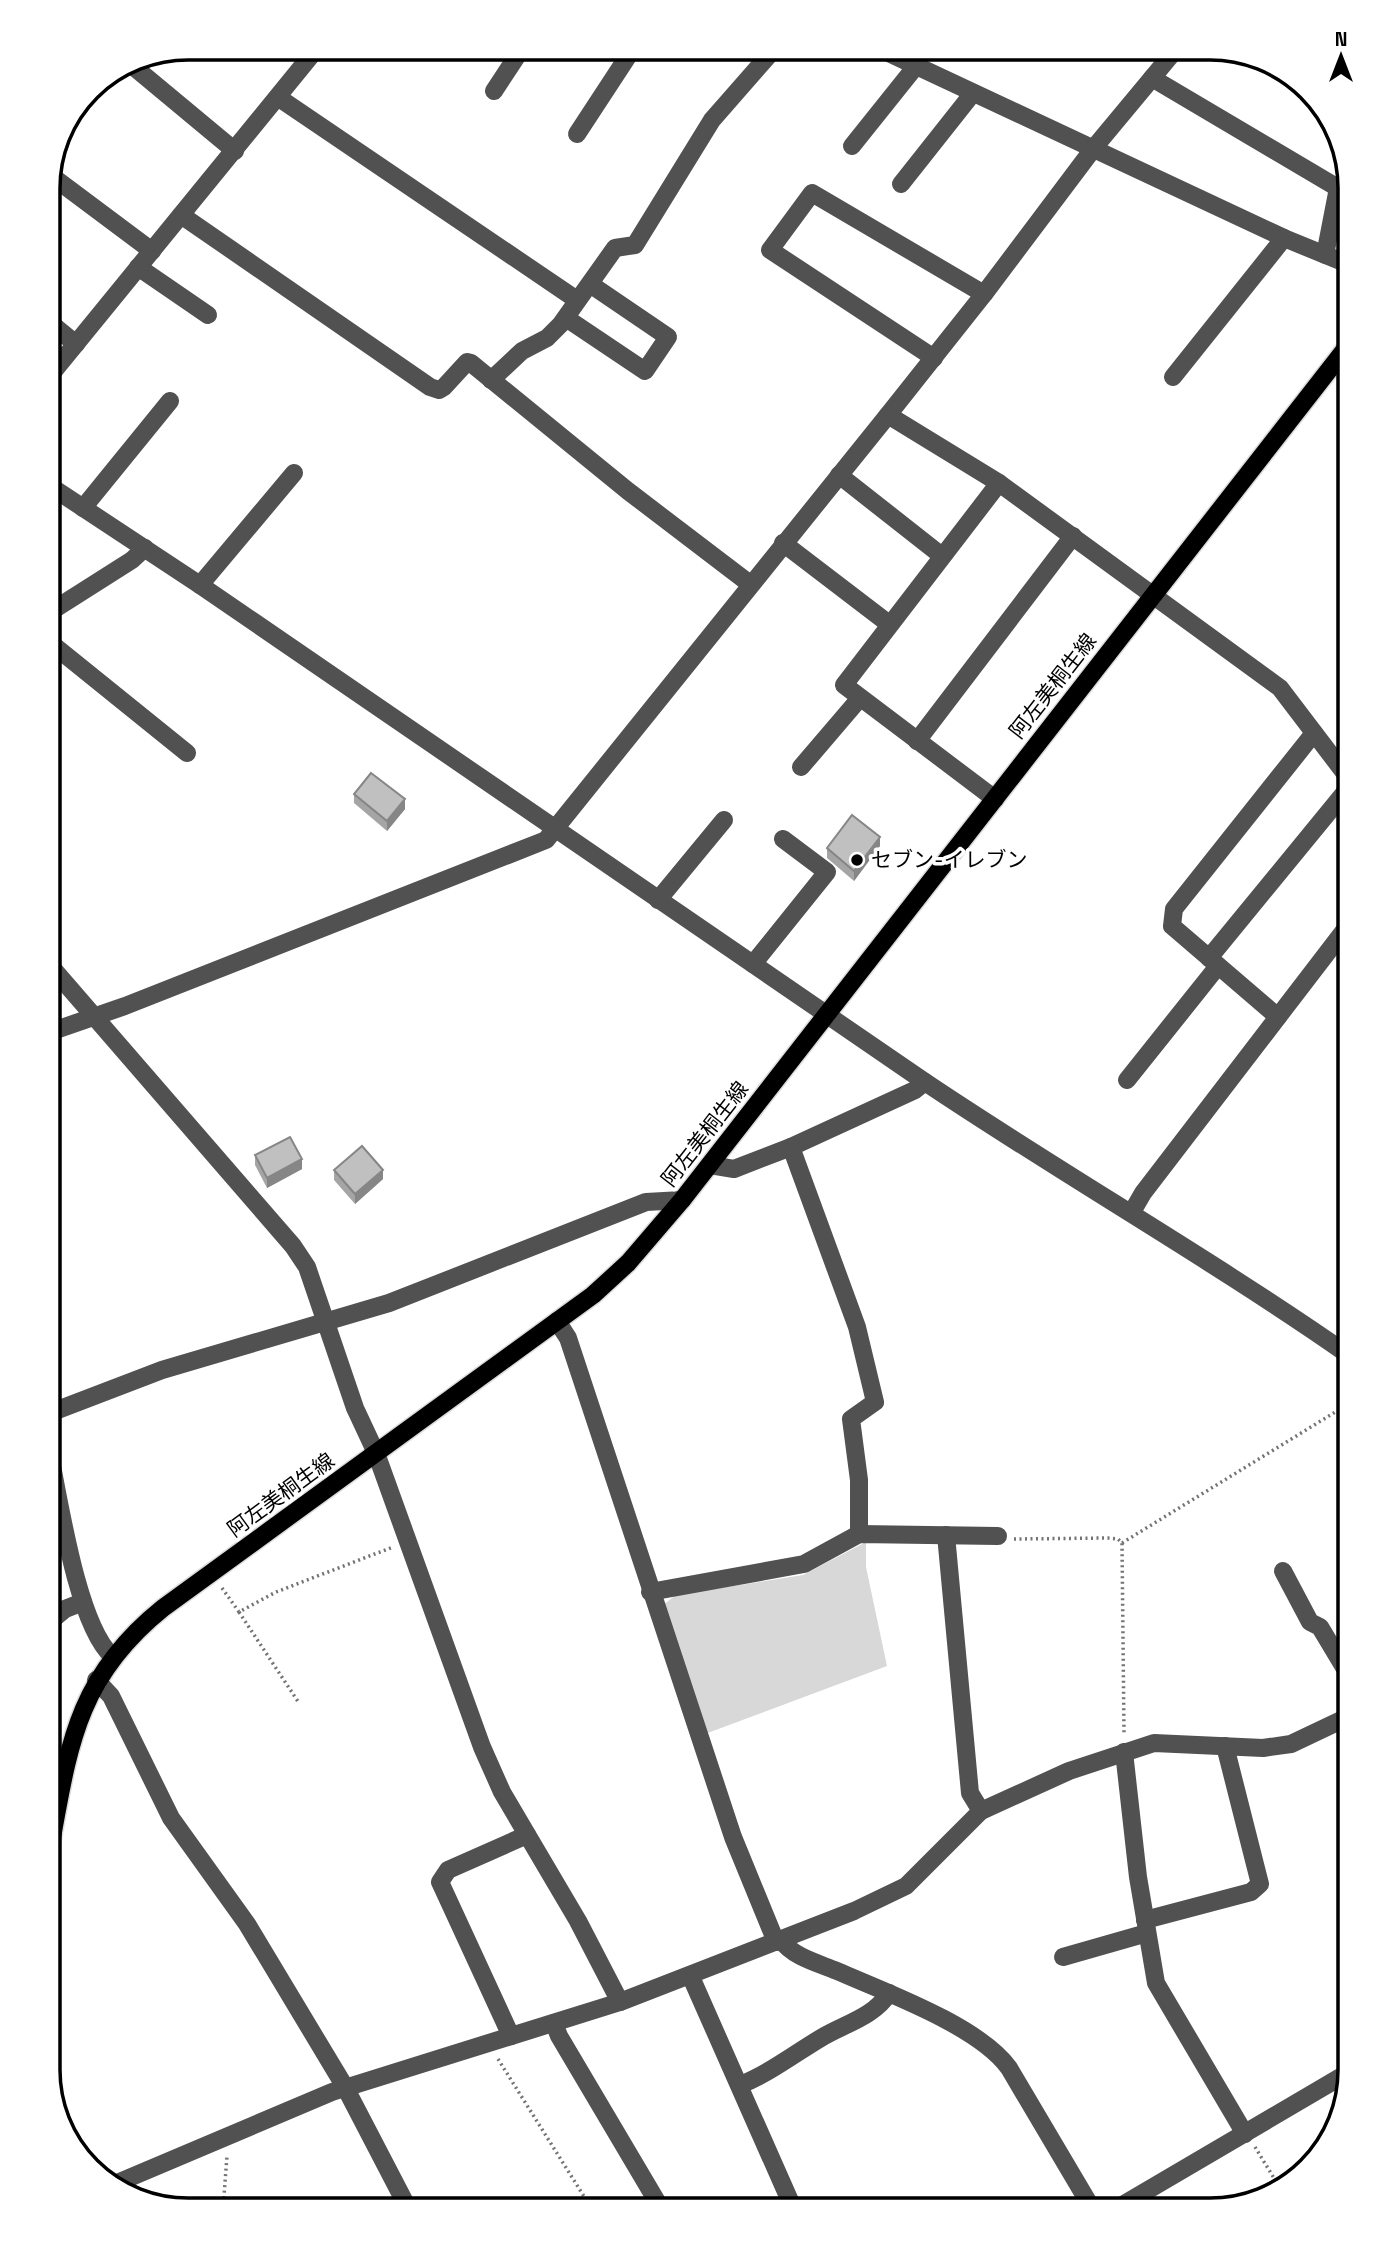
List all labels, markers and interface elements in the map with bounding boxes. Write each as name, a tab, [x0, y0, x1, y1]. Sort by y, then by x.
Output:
north arrow	[1306, 21, 1376, 91]
text: N	[1335, 27, 1347, 52]
street label: 阿左美桐生線	[1003, 628, 1102, 744]
place label: セブン-イレブン	[871, 846, 1028, 873]
marker: セブン-イレブン	[849, 852, 865, 868]
street label: 阿左美桐生線	[655, 1076, 754, 1192]
street label: 阿左美桐生線	[222, 1447, 340, 1543]

